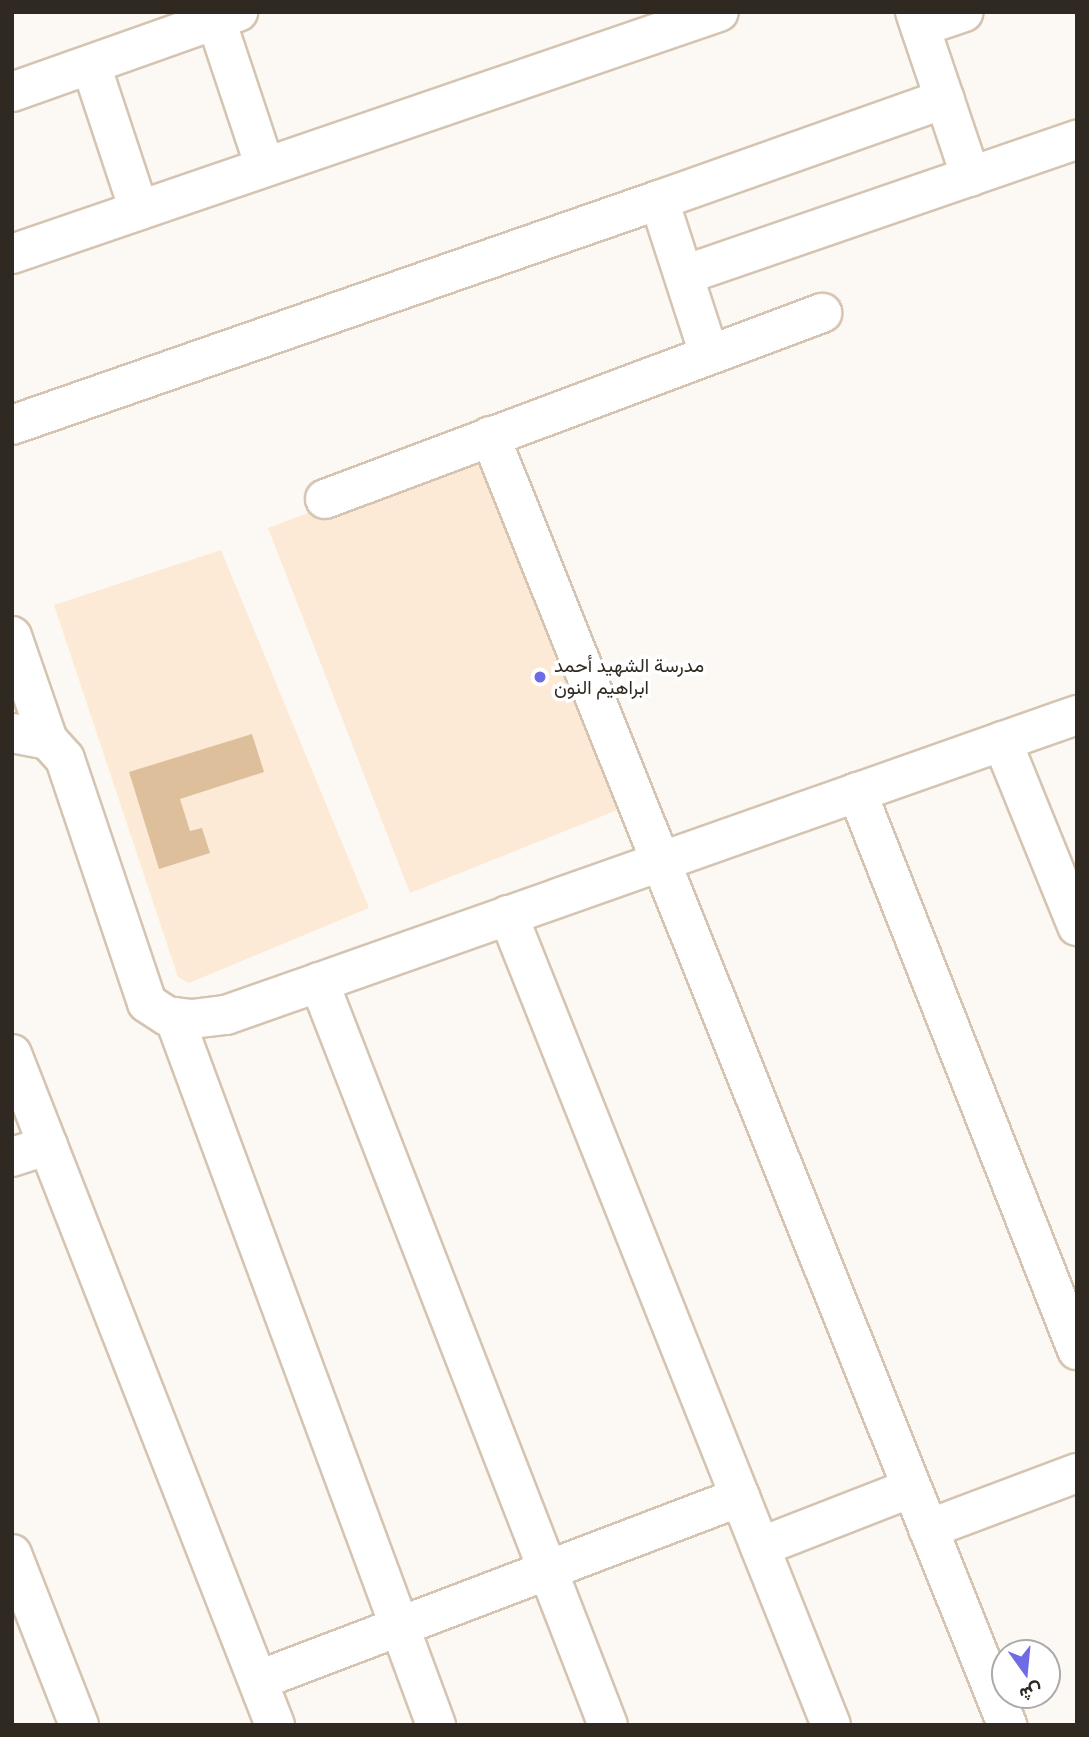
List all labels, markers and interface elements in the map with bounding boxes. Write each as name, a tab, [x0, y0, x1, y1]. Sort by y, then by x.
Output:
place label: مدرسة الشهيد أحمد ابراهيم النون	[554, 655, 704, 699]
marker: مدرسة الشهيد أحمد ابراهيم النون	[532, 669, 548, 685]
north arrow	[991, 1639, 1061, 1709]
text: ش	[1017, 1679, 1045, 1707]

